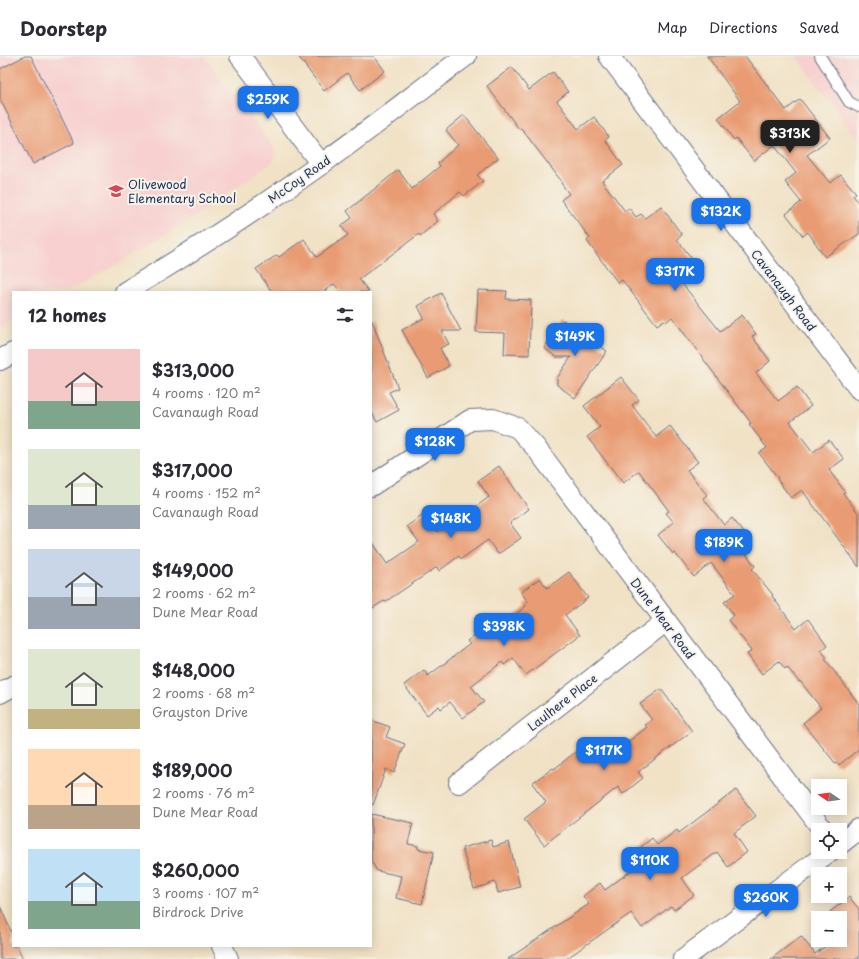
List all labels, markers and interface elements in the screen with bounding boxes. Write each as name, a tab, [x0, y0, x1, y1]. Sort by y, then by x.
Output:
text: Doorstep	[20, 14, 107, 42]
text: Map	[657, 17, 687, 38]
text: Directions	[709, 17, 777, 38]
text: Saved	[799, 17, 839, 38]
pin: $259K	[240, 86, 296, 120]
text: $259K	[247, 89, 289, 108]
pin: $313K	[762, 120, 818, 154]
text: $313K	[770, 123, 810, 142]
street label: McCoy Road	[264, 151, 334, 207]
place label: Olivewood Elementary School	[128, 175, 236, 207]
school or university icon: Olivewood Elementary School	[107, 182, 125, 200]
pin: $132K	[693, 198, 749, 232]
text: $132K	[700, 201, 742, 220]
street label: Cavanaugh Road	[747, 245, 821, 335]
pin: $317K	[647, 258, 703, 292]
text: $317K	[655, 261, 695, 280]
text: 12 homes	[28, 302, 106, 328]
icon: filters	[334, 304, 356, 326]
pin: $149K	[547, 323, 603, 357]
text: $149K	[555, 326, 595, 345]
text: $313,000	[152, 357, 234, 383]
icon: home	[60, 365, 108, 413]
text: 4 rooms · 120 m²	[152, 383, 261, 402]
text: Cavanaugh Road	[152, 402, 259, 421]
pin: $128K	[407, 428, 463, 462]
text: $128K	[414, 431, 456, 450]
text: $317,000	[152, 457, 233, 483]
icon: home	[60, 465, 108, 513]
text: 4 rooms · 152 m²	[152, 483, 261, 502]
text: Cavanaugh Road	[152, 502, 259, 521]
pin: $148K	[423, 505, 479, 539]
text: $148K	[431, 508, 471, 527]
pin: $189K	[696, 529, 752, 563]
text: $189K	[704, 532, 744, 551]
text: $149,000	[152, 557, 233, 583]
icon: home	[60, 565, 108, 613]
street label: Dune Mear Road	[626, 574, 700, 662]
text: 2 rooms · 62 m²	[152, 583, 256, 602]
text: Dune Mear Road	[152, 602, 258, 621]
pin: $398K	[476, 613, 532, 647]
text: $398K	[483, 616, 525, 635]
text: $148,000	[152, 657, 235, 683]
icon: home	[60, 665, 108, 713]
street label: Laulhere Place	[523, 669, 601, 735]
text: 2 rooms · 68 m²	[152, 683, 255, 702]
text: Grayston Drive	[152, 702, 248, 721]
pin: $117K	[576, 737, 632, 771]
text: $117K	[585, 740, 623, 759]
text: $189,000	[152, 757, 232, 783]
icon: home	[60, 765, 108, 813]
north arrow	[811, 779, 847, 815]
map controls	[811, 779, 847, 947]
text: 2 rooms · 76 m²	[152, 783, 255, 802]
text: Dune Mear Road	[152, 802, 258, 821]
button: locate	[811, 823, 847, 859]
pin: $110K	[622, 847, 678, 881]
text: $110K	[630, 850, 670, 869]
text: $260,000	[152, 857, 239, 883]
icon: home	[60, 865, 108, 913]
button: +	[811, 867, 847, 903]
text: 3 rooms · 107 m²	[152, 883, 259, 902]
pin: $260K	[738, 884, 794, 918]
text: $260K	[743, 887, 789, 906]
text: Birdrock Drive	[152, 902, 244, 921]
button: −	[811, 911, 847, 947]

